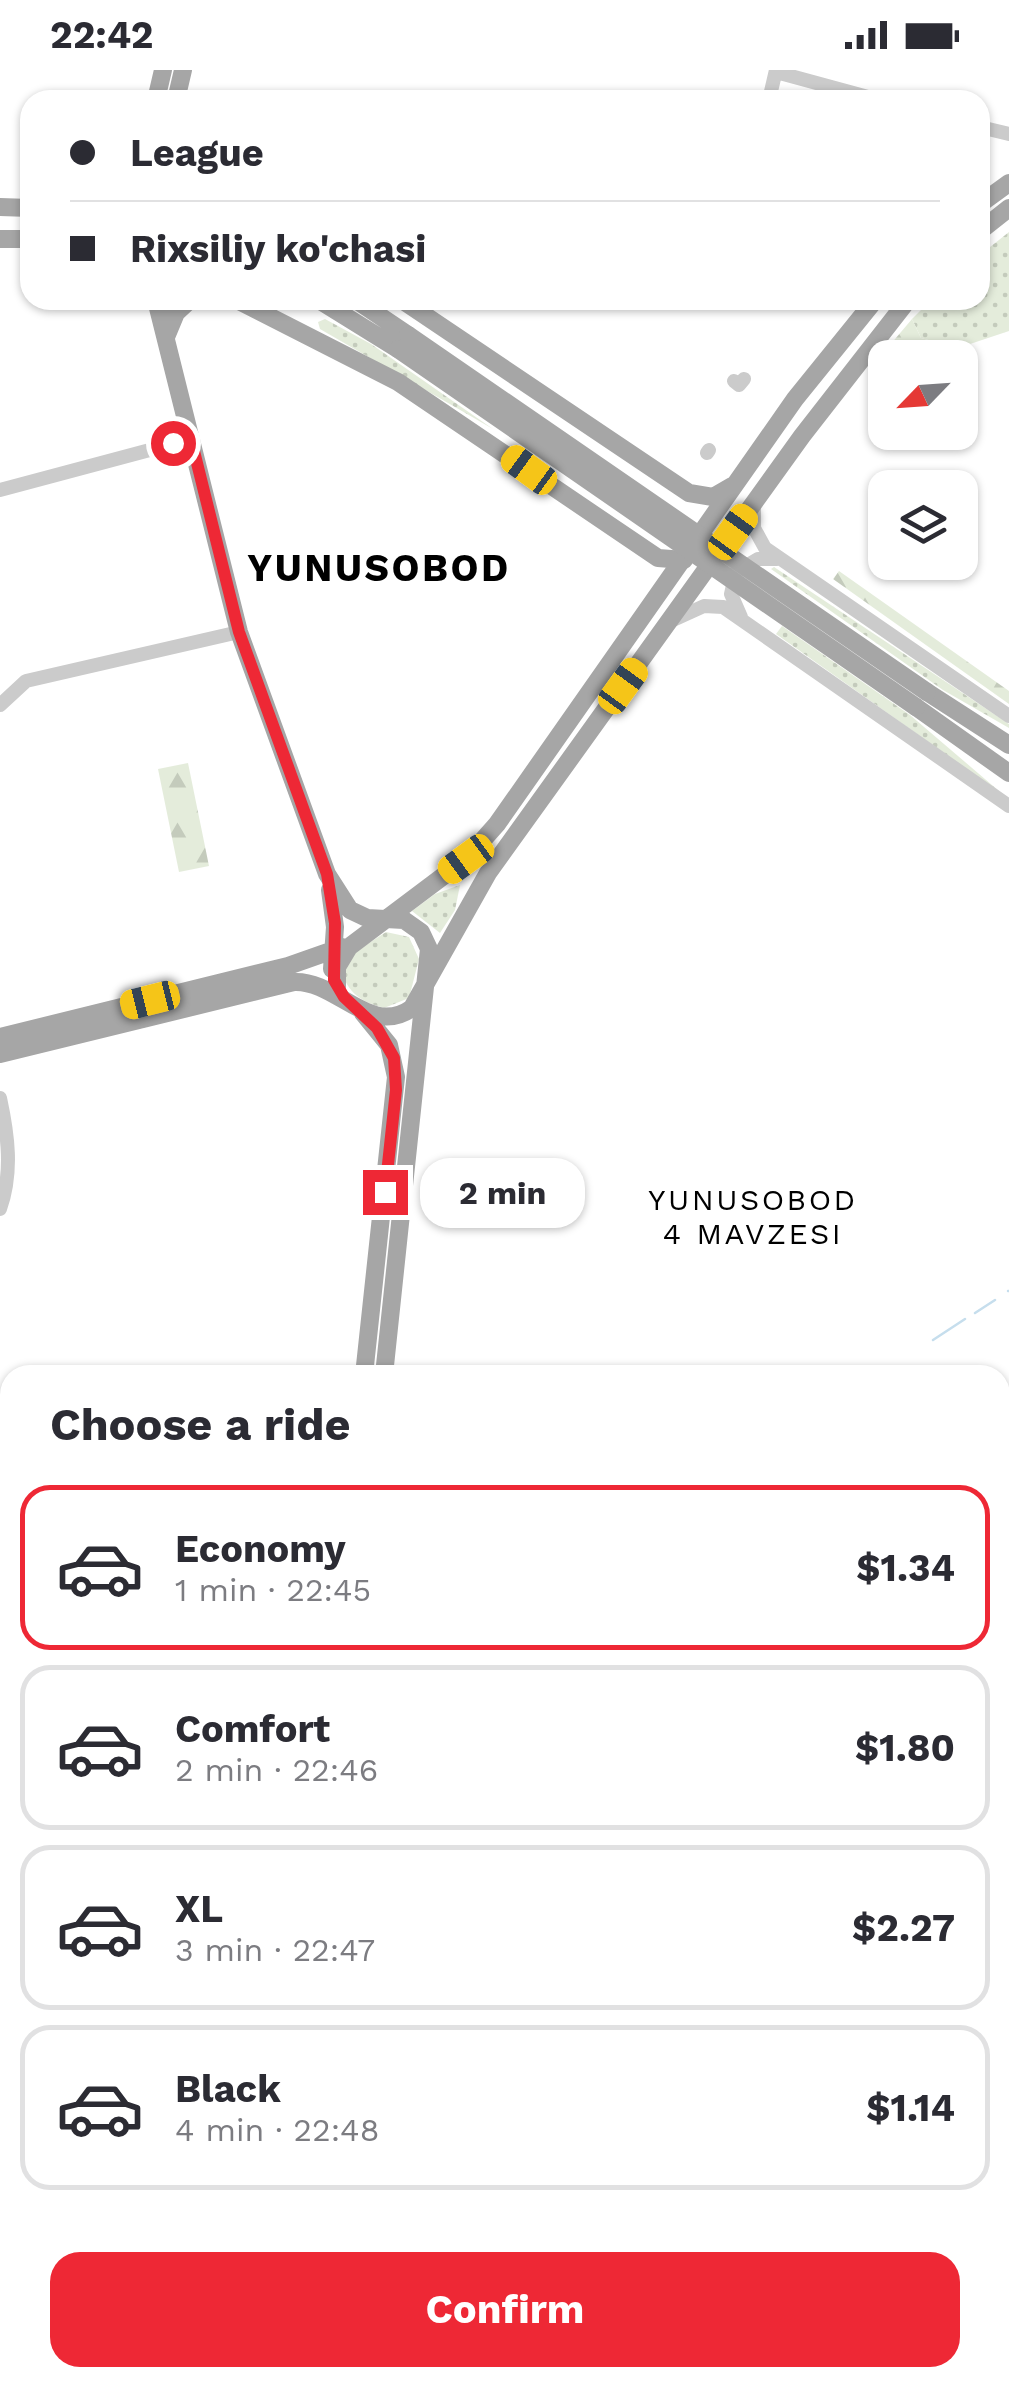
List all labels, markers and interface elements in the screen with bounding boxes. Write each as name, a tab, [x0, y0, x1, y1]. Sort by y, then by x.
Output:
text: 22:42	[50, 13, 154, 57]
text: League	[130, 131, 264, 175]
text: Rixsiliy ko'chasi	[130, 227, 426, 271]
north arrow	[868, 340, 978, 450]
map controls	[868, 340, 978, 580]
route start	[151, 421, 196, 466]
car	[496, 440, 562, 500]
button: layers	[868, 470, 978, 580]
car	[703, 499, 763, 565]
district label: YUNUSOBOD	[247, 546, 511, 590]
car	[593, 653, 653, 719]
car	[433, 829, 499, 889]
car	[117, 978, 183, 1022]
callout: 2 min	[420, 1157, 585, 1227]
route end	[363, 1170, 408, 1215]
text: 2 min	[459, 1174, 546, 1212]
district label: YUNUSOBOD 4 MAVZESI	[648, 1182, 858, 1251]
text: Choose a ride	[50, 1398, 350, 1451]
icon: car	[55, 1523, 145, 1613]
text: Economy	[175, 1527, 346, 1571]
text: $1.34	[856, 1546, 955, 1590]
text: 1 min · 22:45	[175, 1571, 371, 1609]
icon: car	[55, 1703, 145, 1793]
text: Comfort	[175, 1707, 330, 1751]
text: $1.80	[855, 1726, 955, 1770]
text: 2 min · 22:46	[175, 1751, 378, 1789]
icon: car	[55, 1883, 145, 1973]
text: XL	[175, 1887, 223, 1931]
text: $2.27	[852, 1906, 955, 1950]
text: 3 min · 22:47	[175, 1931, 375, 1969]
icon: car	[55, 2063, 145, 2153]
text: Black	[175, 2067, 281, 2111]
text: $1.14	[866, 2086, 955, 2130]
text: 4 min · 22:48	[175, 2111, 379, 2149]
button: Confirm	[50, 2252, 960, 2367]

